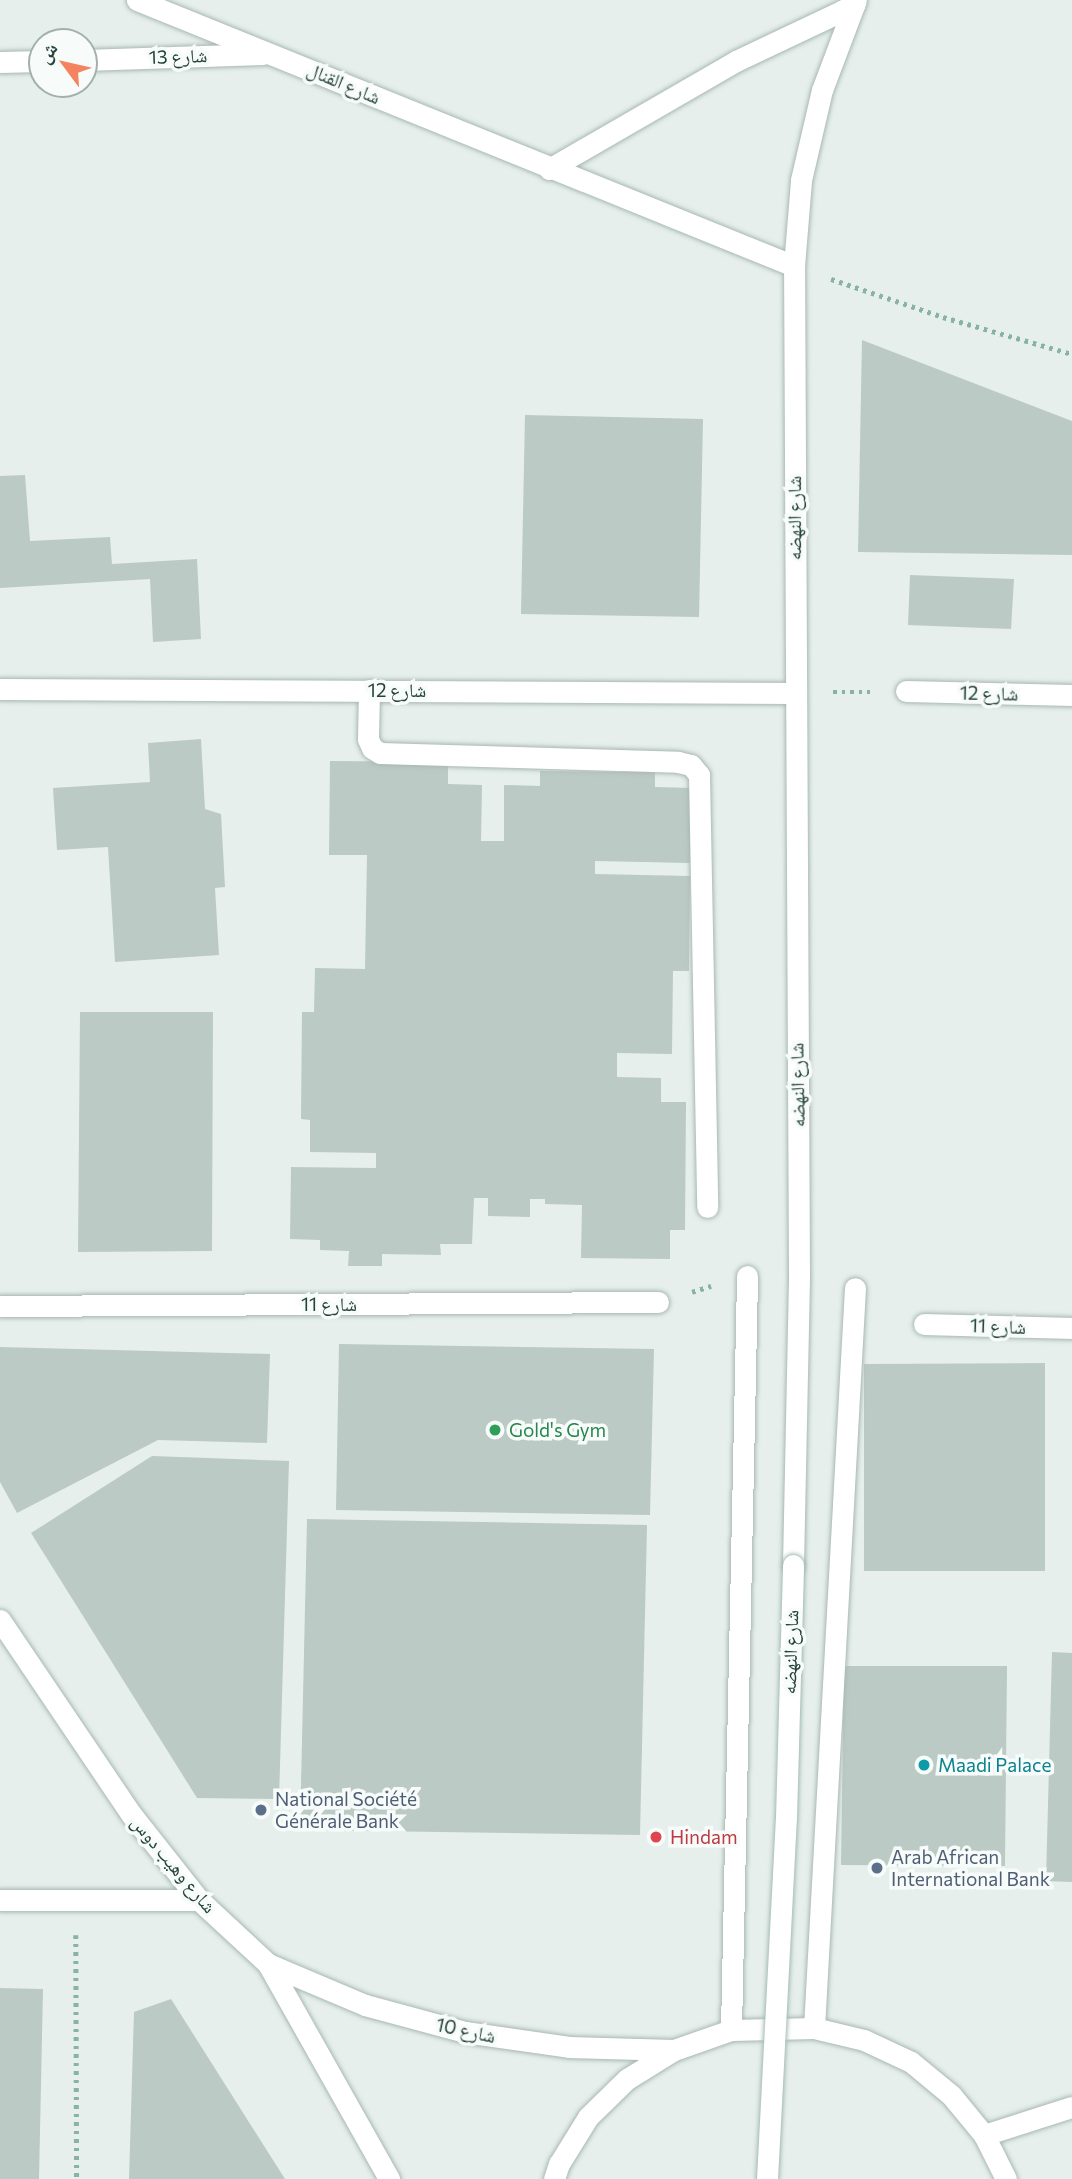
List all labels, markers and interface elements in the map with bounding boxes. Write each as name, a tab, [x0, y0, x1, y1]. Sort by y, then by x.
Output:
north arrow	[28, 28, 98, 98]
text: ش	[32, 38, 62, 67]
street label: شارع 13	[148, 44, 208, 68]
street label: شارع القنال	[304, 57, 384, 109]
street label: شارع النهضه	[783, 476, 805, 560]
street label: شارع 12	[368, 679, 426, 701]
street label: شارع 12	[960, 681, 1018, 705]
street label: شارع النهضه	[785, 1043, 809, 1127]
street label: شارع 11	[301, 1293, 357, 1315]
street label: شارع 11	[970, 1314, 1026, 1338]
place label: Gold's Gym	[509, 1419, 606, 1441]
marker: Gold's Gym	[487, 1422, 503, 1438]
street label: شارع النهضه	[777, 1609, 803, 1695]
place label: Maadi Palace	[938, 1754, 1051, 1776]
marker: Maadi Palace	[916, 1757, 932, 1773]
place label: National Société Générale Bank	[275, 1788, 417, 1832]
marker: National Société Générale Bank	[253, 1802, 269, 1818]
street label: شارع وهيب دوس	[127, 1811, 221, 1917]
place label: Hindam	[670, 1826, 737, 1848]
marker: Hindam	[648, 1829, 664, 1845]
place label: Arab African International Bank	[891, 1846, 1050, 1890]
marker: Arab African International Bank	[869, 1860, 885, 1876]
street label: شارع 10	[434, 2013, 498, 2047]

